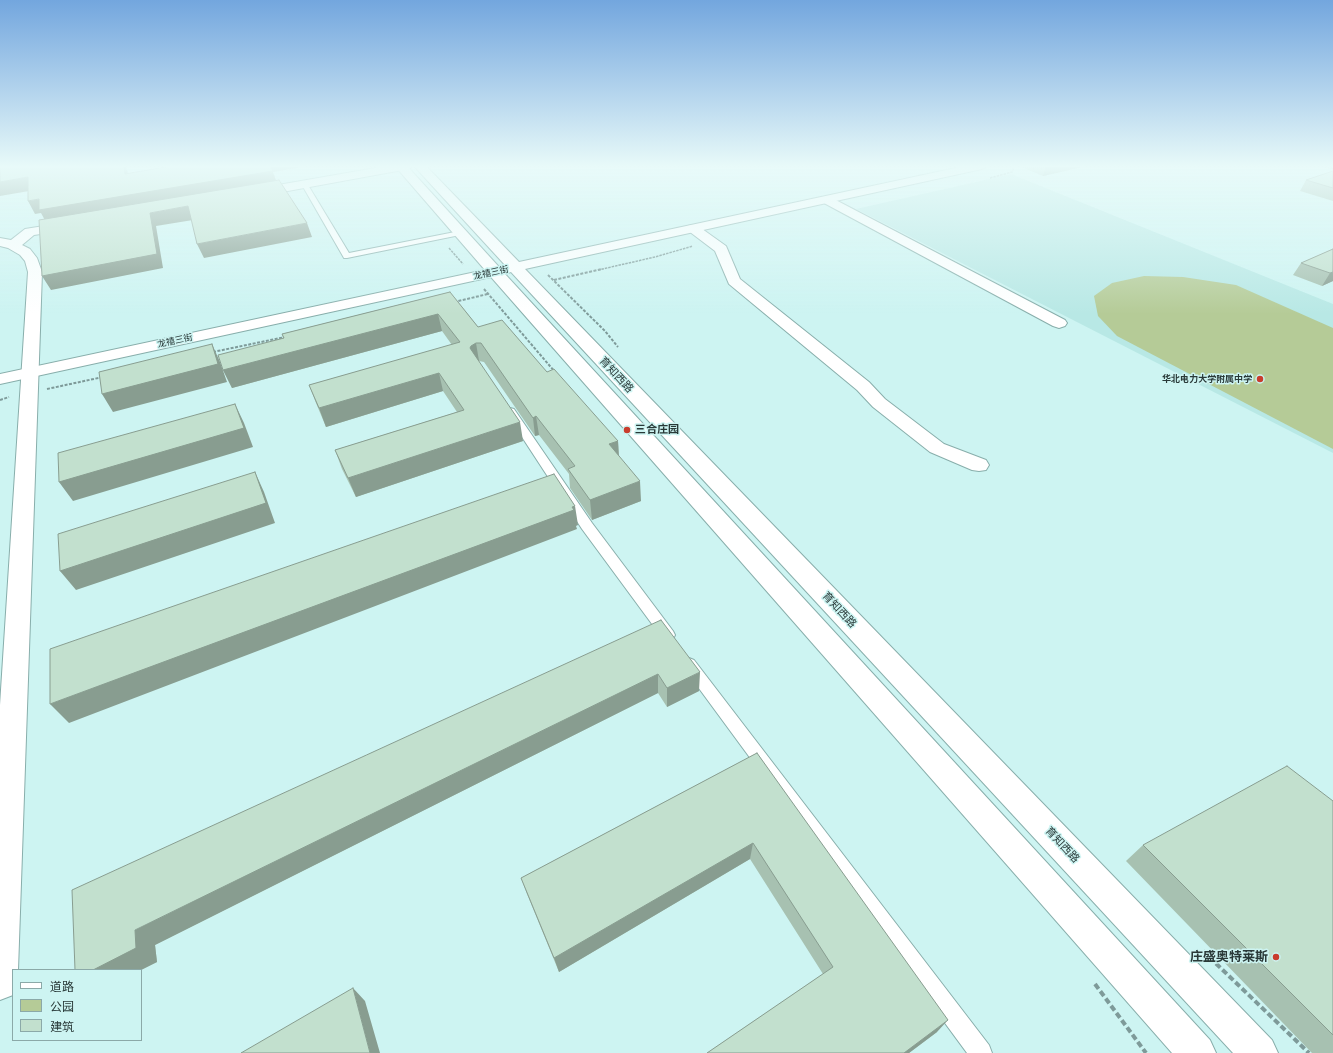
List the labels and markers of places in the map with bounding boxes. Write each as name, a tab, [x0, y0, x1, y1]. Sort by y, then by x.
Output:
place label: 华北电力大学附属中学	[1162, 374, 1252, 384]
marker: 华北电力大学附属中学	[1255, 374, 1265, 384]
place label: 三合庄园	[635, 423, 679, 437]
marker: 三合庄园	[622, 425, 632, 435]
place label: 庄盛奥特莱斯	[1190, 949, 1268, 965]
marker: 庄盛奥特莱斯	[1271, 952, 1281, 962]

